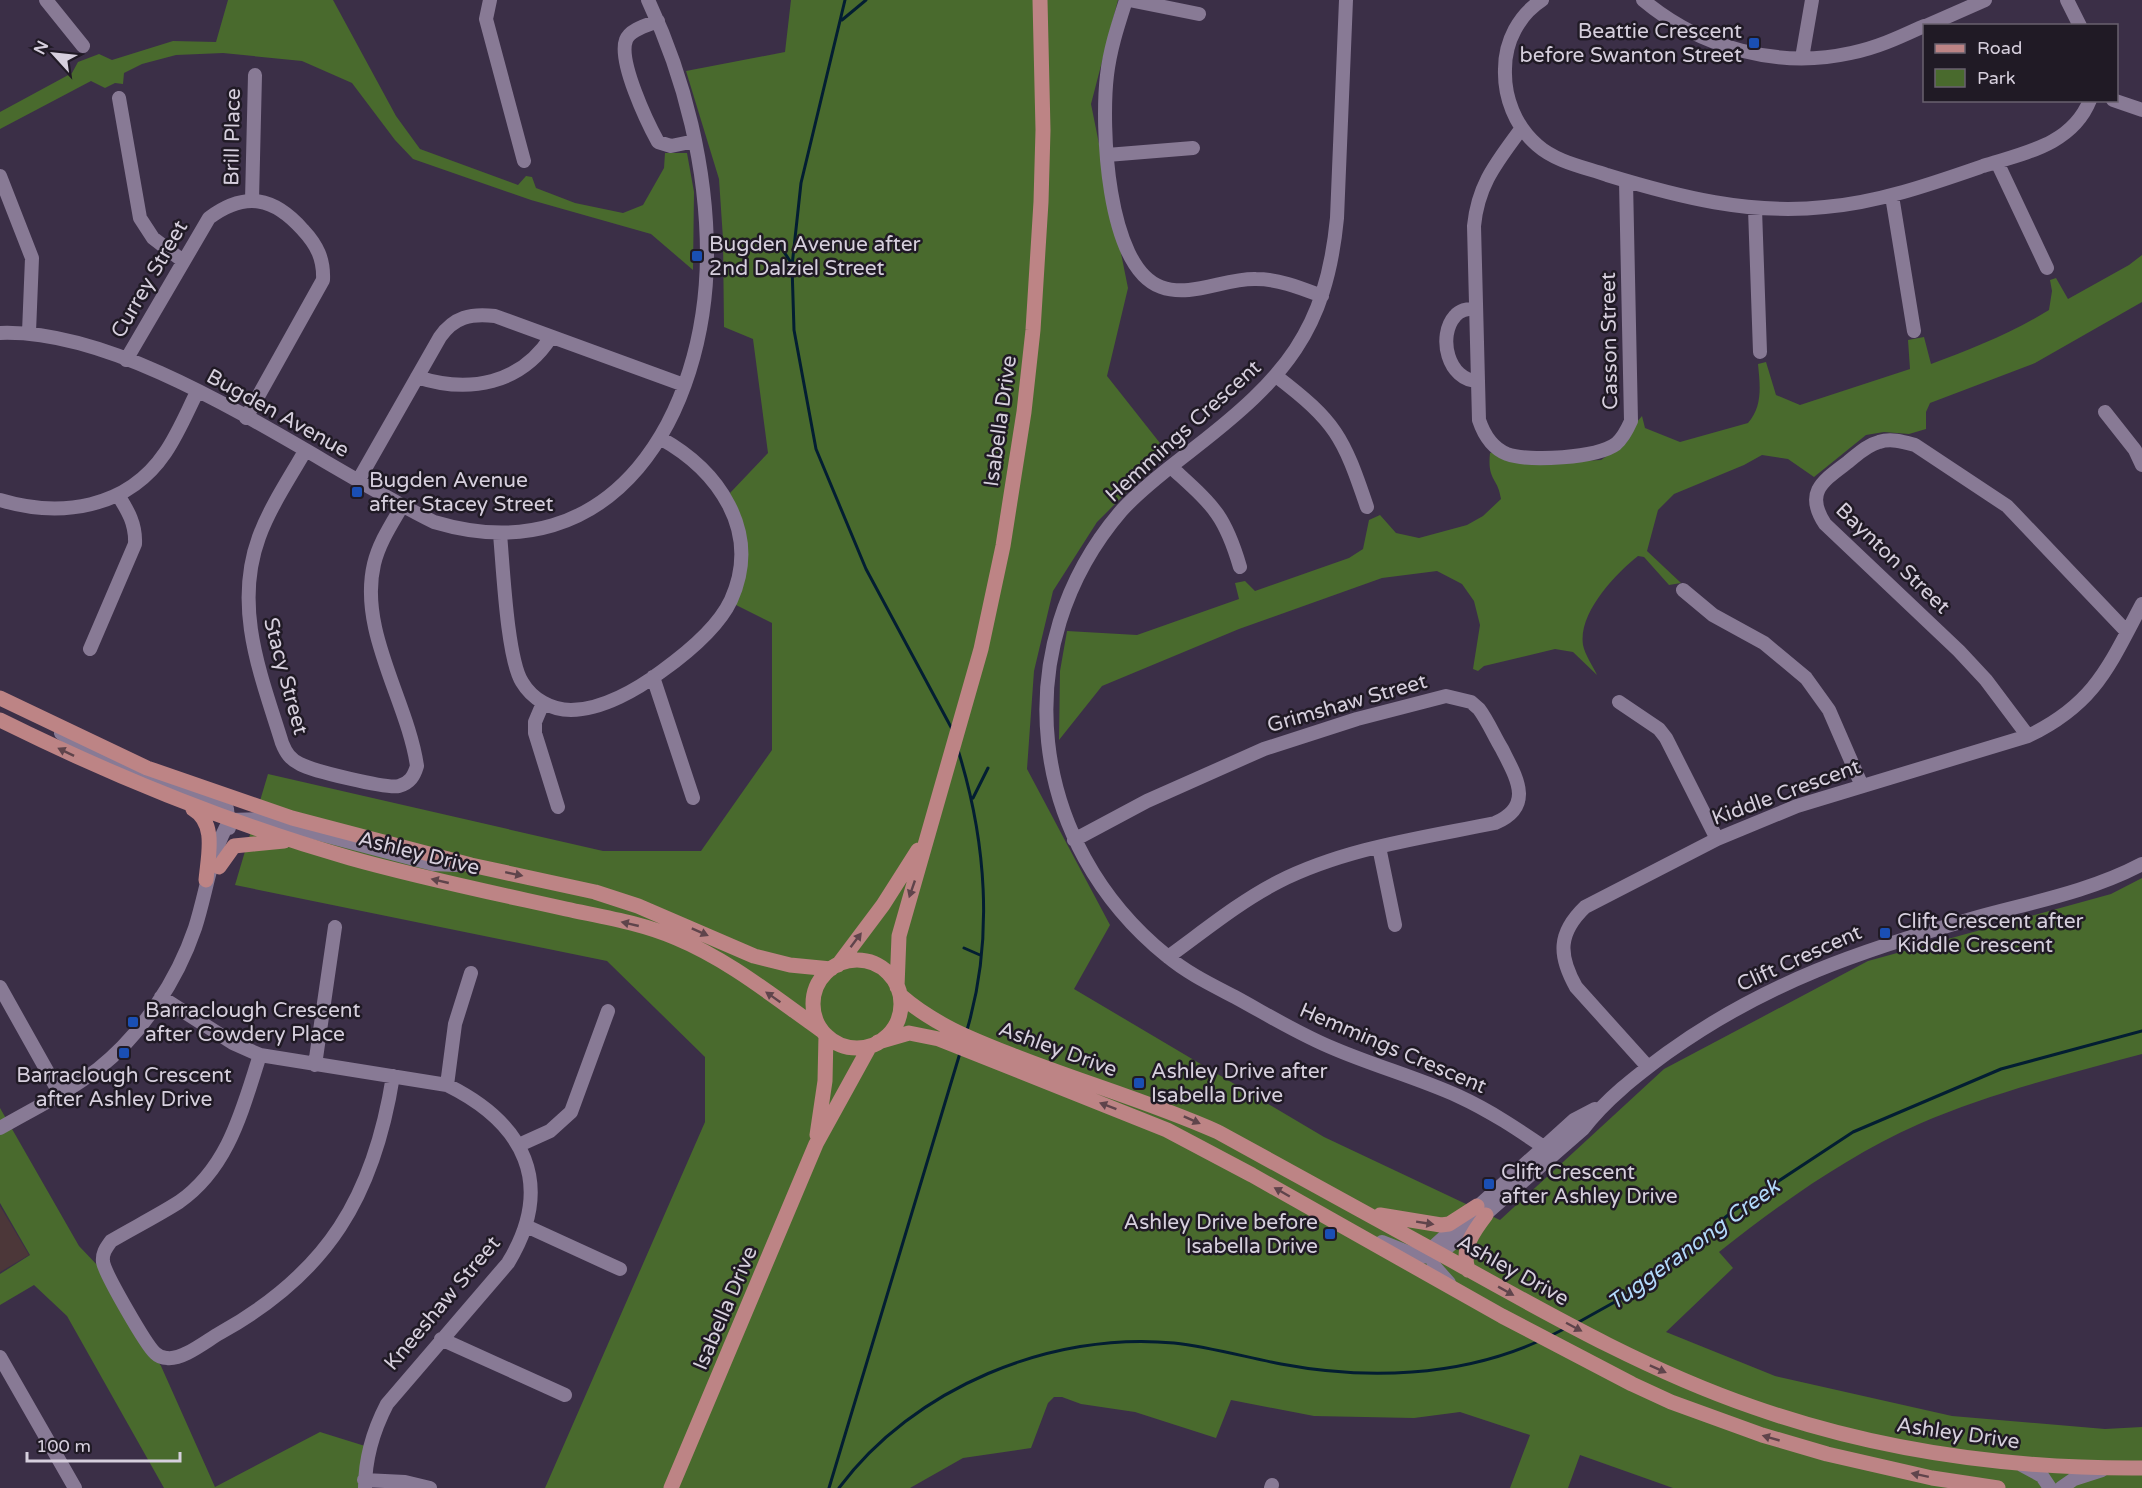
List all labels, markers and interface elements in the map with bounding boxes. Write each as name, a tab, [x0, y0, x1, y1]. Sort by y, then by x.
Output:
place label: Beattie Crescent before Swanton Street	[1520, 19, 1742, 68]
north arrow	[24, 24, 84, 84]
legend	[1923, 24, 2118, 102]
marker: Beattie Crescent before Swanton Street	[1747, 36, 1761, 50]
text: N	[30, 37, 53, 58]
text: Road	[1977, 37, 2022, 59]
text: Park	[1977, 67, 2016, 89]
street label: Brill Place	[219, 88, 246, 186]
street label: Currey Street	[106, 216, 193, 342]
place label: Bugden Avenue after 2nd Dalziel Street	[709, 232, 921, 281]
marker: Bugden Avenue after 2nd Dalziel Street	[690, 249, 704, 263]
street label: Casson Street	[1596, 272, 1623, 410]
street label: Isabella Drive	[979, 354, 1022, 488]
street label: Hemmings Crescent	[1100, 355, 1266, 508]
street label: Bugden Avenue	[202, 364, 353, 463]
place label: Bugden Avenue after Stacey Street	[369, 468, 554, 517]
marker: Bugden Avenue after Stacey Street	[350, 485, 364, 499]
street label: Baynton Street	[1830, 498, 1955, 619]
street label: Stacy Street	[258, 615, 313, 737]
street label: Grimshaw Street	[1264, 669, 1430, 738]
one-way arrow	[57, 748, 74, 757]
street label: Kiddle Crescent	[1709, 754, 1864, 831]
street label: Ashley Drive	[356, 826, 482, 881]
one-way arrow	[505, 869, 524, 879]
one-way arrow	[430, 876, 449, 885]
one-way arrow	[906, 880, 916, 898]
place label: Clift Crescent after Kiddle Crescent	[1897, 909, 2084, 958]
one-way arrow	[621, 918, 639, 928]
street label: Clift Crescent	[1733, 920, 1866, 997]
marker: Clift Crescent after Kiddle Crescent	[1878, 926, 1892, 940]
one-way arrow	[691, 927, 709, 937]
one-way arrow	[850, 932, 862, 948]
one-way arrow	[765, 992, 781, 1003]
place label: Barraclough Crescent after Cowdery Place	[145, 998, 360, 1047]
street label: Hemmings Crescent	[1296, 998, 1490, 1099]
marker: Barraclough Crescent after Cowdery Place	[126, 1015, 140, 1029]
street label: Ashley Drive	[995, 1017, 1120, 1082]
marker: Barraclough Crescent after Ashley Drive	[117, 1046, 131, 1060]
place label: Ashley Drive after Isabella Drive	[1151, 1059, 1328, 1108]
place label: Barraclough Crescent after Ashley Drive	[16, 1063, 232, 1112]
marker: Ashley Drive after Isabella Drive	[1132, 1076, 1146, 1090]
one-way arrow	[1099, 1101, 1117, 1110]
one-way arrow	[1183, 1116, 1201, 1125]
place label: Clift Crescent after Ashley Drive	[1501, 1160, 1678, 1209]
water label: Tuggeranong Creek	[1602, 1172, 1786, 1316]
marker: Clift Crescent after Ashley Drive	[1482, 1177, 1496, 1191]
one-way arrow	[1274, 1187, 1291, 1197]
place label: Ashley Drive before Isabella Drive	[1124, 1210, 1318, 1259]
one-way arrow	[1416, 1218, 1435, 1227]
marker: Ashley Drive before Isabella Drive	[1323, 1227, 1337, 1241]
street label: Ashley Drive	[1452, 1229, 1573, 1311]
street label: Kneeshaw Street	[379, 1231, 506, 1375]
street label: Isabella Drive	[688, 1242, 763, 1374]
one-way arrow	[1498, 1286, 1515, 1296]
one-way arrow	[1566, 1322, 1583, 1332]
one-way arrow	[1649, 1364, 1666, 1373]
street label: Ashley Drive	[1895, 1412, 2021, 1455]
scale bar	[27, 1425, 180, 1463]
one-way arrow	[1762, 1433, 1780, 1442]
text: 100 m	[36, 1435, 91, 1457]
one-way arrow	[1910, 1470, 1929, 1479]

